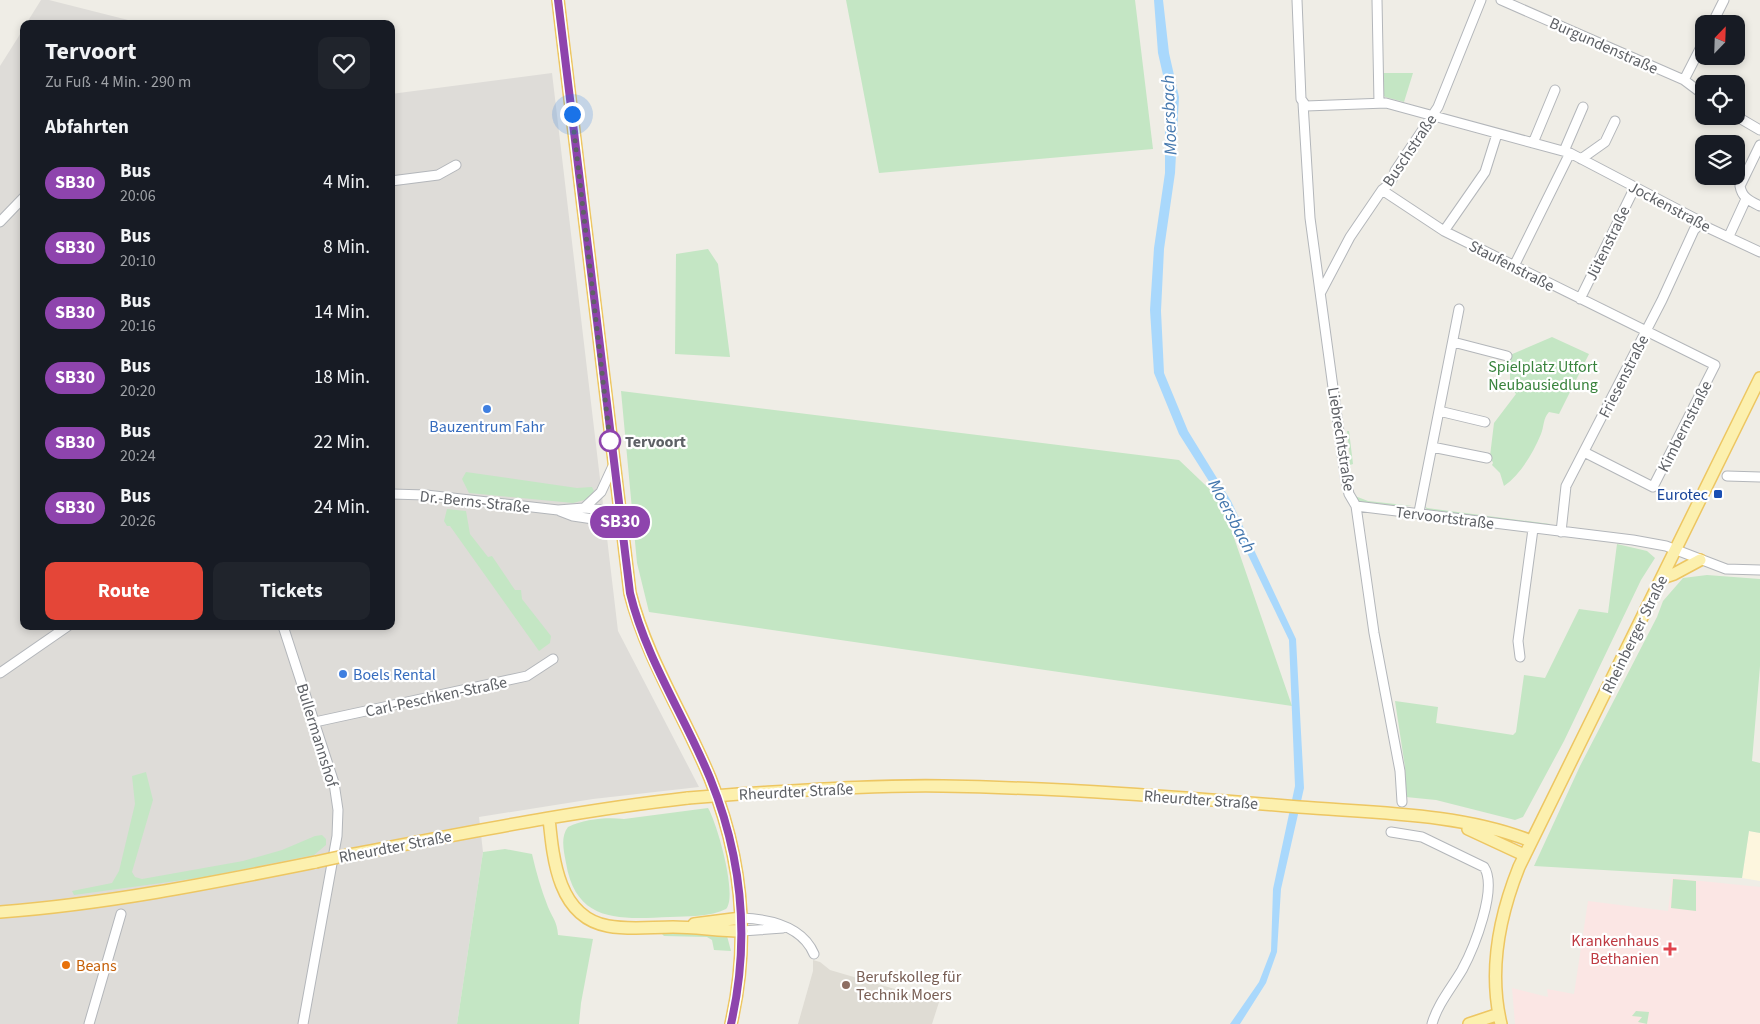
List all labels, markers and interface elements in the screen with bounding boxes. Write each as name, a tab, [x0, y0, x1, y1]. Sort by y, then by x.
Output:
street label: Burgundenstraße	[1546, 12, 1661, 80]
north arrow	[1695, 15, 1745, 65]
map controls	[1695, 15, 1745, 185]
text: Tervoort	[45, 34, 136, 69]
button: heart	[318, 37, 370, 89]
text: Zu Fuß · 4 Min. · 290 m	[45, 71, 191, 93]
water label: Moersbach	[1156, 74, 1183, 156]
button: locate	[1695, 75, 1745, 125]
your location	[560, 102, 585, 127]
street label: Buschstraße	[1378, 110, 1442, 191]
text: Abfahrten	[45, 114, 129, 141]
button: layers	[1695, 135, 1745, 185]
text: Bus	[120, 158, 151, 185]
text: 4 Min.	[323, 169, 370, 196]
text: SB30	[55, 170, 95, 195]
street label: Jockenstraße	[1625, 176, 1715, 238]
text: 20:06	[120, 185, 156, 207]
street label: Jütenstraße	[1580, 202, 1635, 284]
text: Bus	[120, 223, 151, 250]
text: 8 Min.	[323, 234, 370, 261]
text: SB30	[55, 235, 95, 260]
street label: Staufenstraße	[1465, 235, 1558, 297]
text: 20:10	[120, 250, 156, 272]
text: Bus	[120, 288, 151, 315]
text: 14 Min.	[314, 299, 370, 326]
text: SB30	[55, 300, 95, 325]
text: 20:16	[120, 315, 156, 337]
street label: Friesenstraße	[1594, 331, 1654, 422]
text: Bus	[120, 353, 151, 380]
park label: Spielplatz Utfort Neubausiedlung	[1488, 356, 1598, 396]
text: 18 Min.	[314, 364, 370, 391]
text: SB30	[55, 365, 95, 390]
street label: Kimbernstraße	[1652, 377, 1717, 476]
text: 20:20	[120, 380, 156, 402]
street label: Liebrechtstraße	[1322, 385, 1360, 493]
marker: Bauzentrum Fahr	[481, 403, 493, 415]
place label: Bauzentrum Fahr	[429, 416, 545, 438]
text: Bus	[120, 418, 151, 445]
text: 22 Min.	[314, 429, 370, 456]
text: SB30	[55, 430, 95, 455]
marker: Tervoort	[599, 430, 621, 452]
place label: Tervoort	[625, 431, 686, 453]
text: 20:24	[120, 445, 156, 467]
water label: Moersbach	[1202, 475, 1261, 558]
text: Bus	[120, 483, 151, 510]
place label: Eurotec	[1657, 484, 1708, 506]
street label: Dr.-Berns-Straße	[419, 485, 531, 519]
marker: Eurotec	[1712, 488, 1724, 500]
text: 24 Min.	[314, 494, 370, 521]
text: SB30	[55, 495, 95, 520]
street label: Tervoortstraße	[1394, 501, 1495, 535]
line badge: SB30	[585, 506, 655, 538]
text: SB30	[600, 509, 640, 534]
text: 20:26	[120, 510, 156, 532]
button: Route	[45, 562, 203, 620]
button: Tickets	[213, 562, 370, 620]
street label: Rheinberger Straße	[1597, 572, 1673, 697]
place label: Boels Rental	[353, 664, 436, 686]
marker: Boels Rental	[337, 668, 349, 680]
street label: Carl-Peschken-Straße	[363, 671, 509, 723]
street label: Bullermannshof	[291, 681, 344, 791]
street label: Rheurdter Straße	[738, 778, 854, 806]
street label: Rheurdter Straße	[1143, 785, 1259, 815]
street label: Rheurdter Straße	[337, 825, 454, 869]
place label: Krankenhaus Bethanien	[1571, 930, 1659, 970]
marker: Krankenhaus Bethanien	[1663, 942, 1677, 956]
place label: Beans	[76, 955, 117, 977]
marker: Beans	[60, 959, 72, 971]
place label: Berufskolleg für Technik Moers	[856, 966, 962, 1006]
marker: Berufskolleg für Technik Moers	[840, 979, 852, 991]

